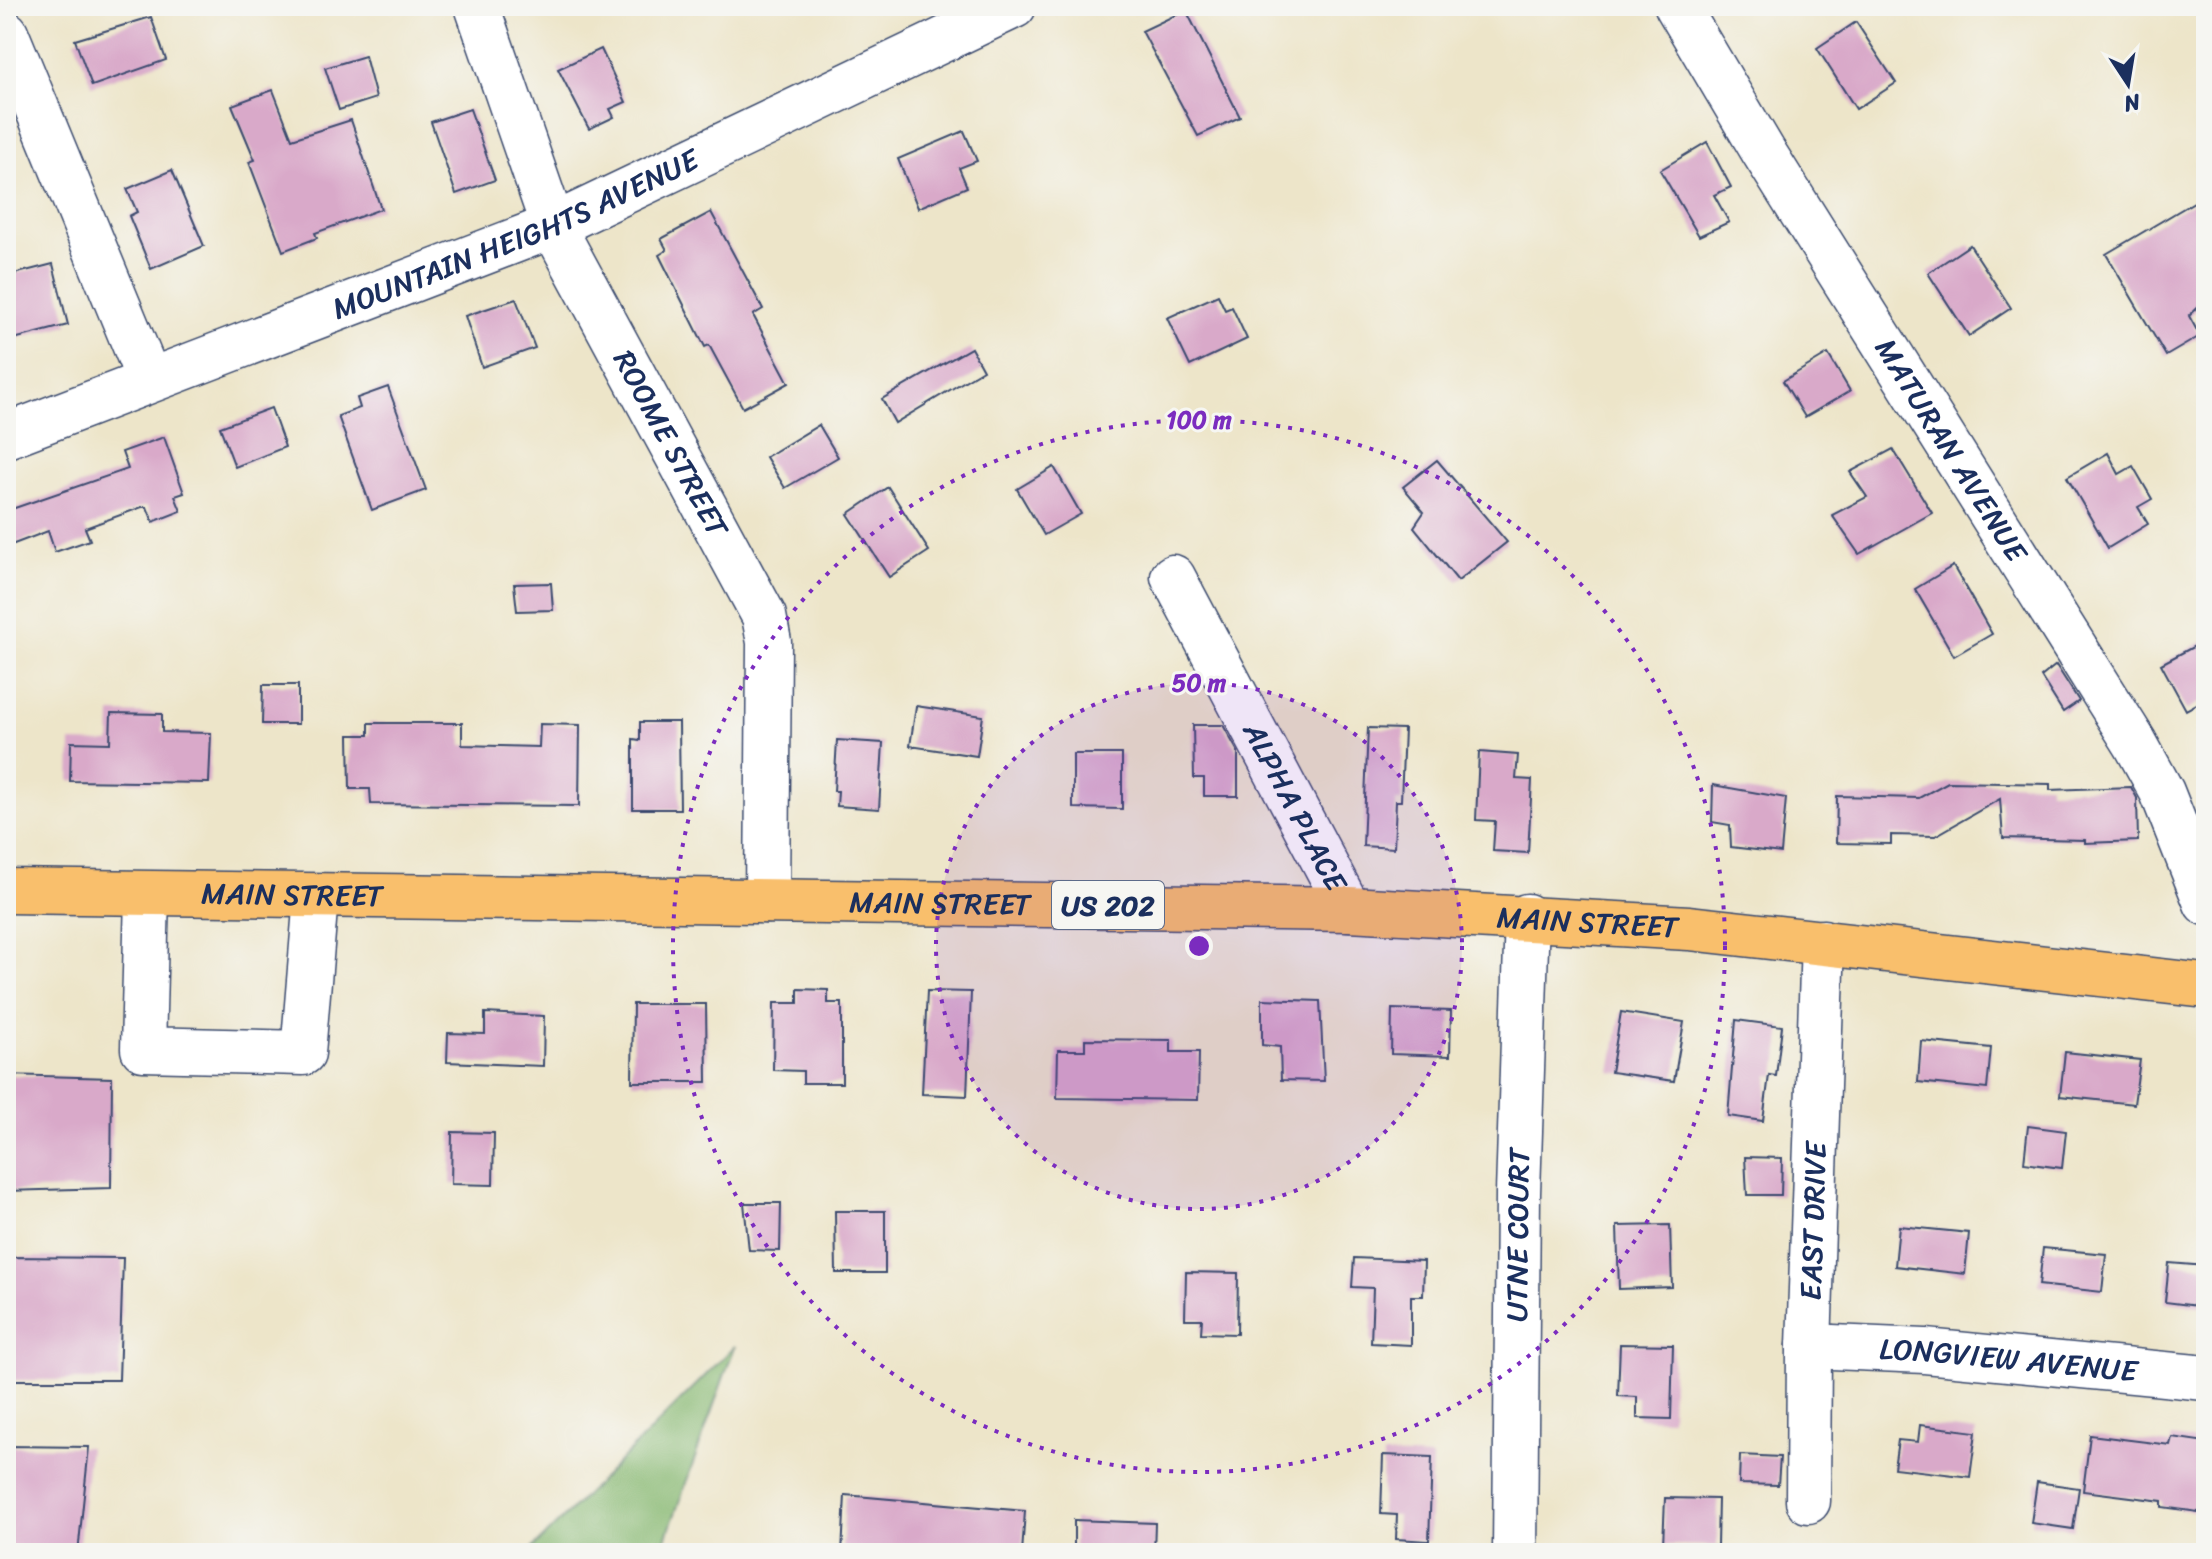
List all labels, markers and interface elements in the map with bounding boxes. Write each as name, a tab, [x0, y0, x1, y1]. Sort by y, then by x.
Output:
north arrow	[2088, 44, 2168, 124]
text: N	[2120, 82, 2145, 124]
street label: MOUNTAIN HEIGHTS AVENUE	[324, 132, 710, 335]
street label: MATURAN AVENUE	[1860, 327, 2043, 575]
street label: ROOME STREET	[598, 340, 745, 549]
text: 100 m	[1166, 399, 1232, 441]
text: 50 m	[1172, 662, 1227, 704]
street label: ALPHA PLACE	[1227, 711, 1363, 904]
street label: MAIN STREET	[201, 867, 385, 923]
street label: MAIN STREET	[849, 875, 1033, 932]
road number: US 202	[1052, 881, 1164, 929]
street label: MAIN STREET	[1495, 890, 1682, 954]
centre of rings	[1185, 932, 1213, 960]
street label: EAST DRIVE	[1784, 1139, 1843, 1301]
street label: UTNE COURT	[1490, 1145, 1547, 1322]
street label: LONGVIEW AVENUE	[1878, 1322, 2142, 1399]

